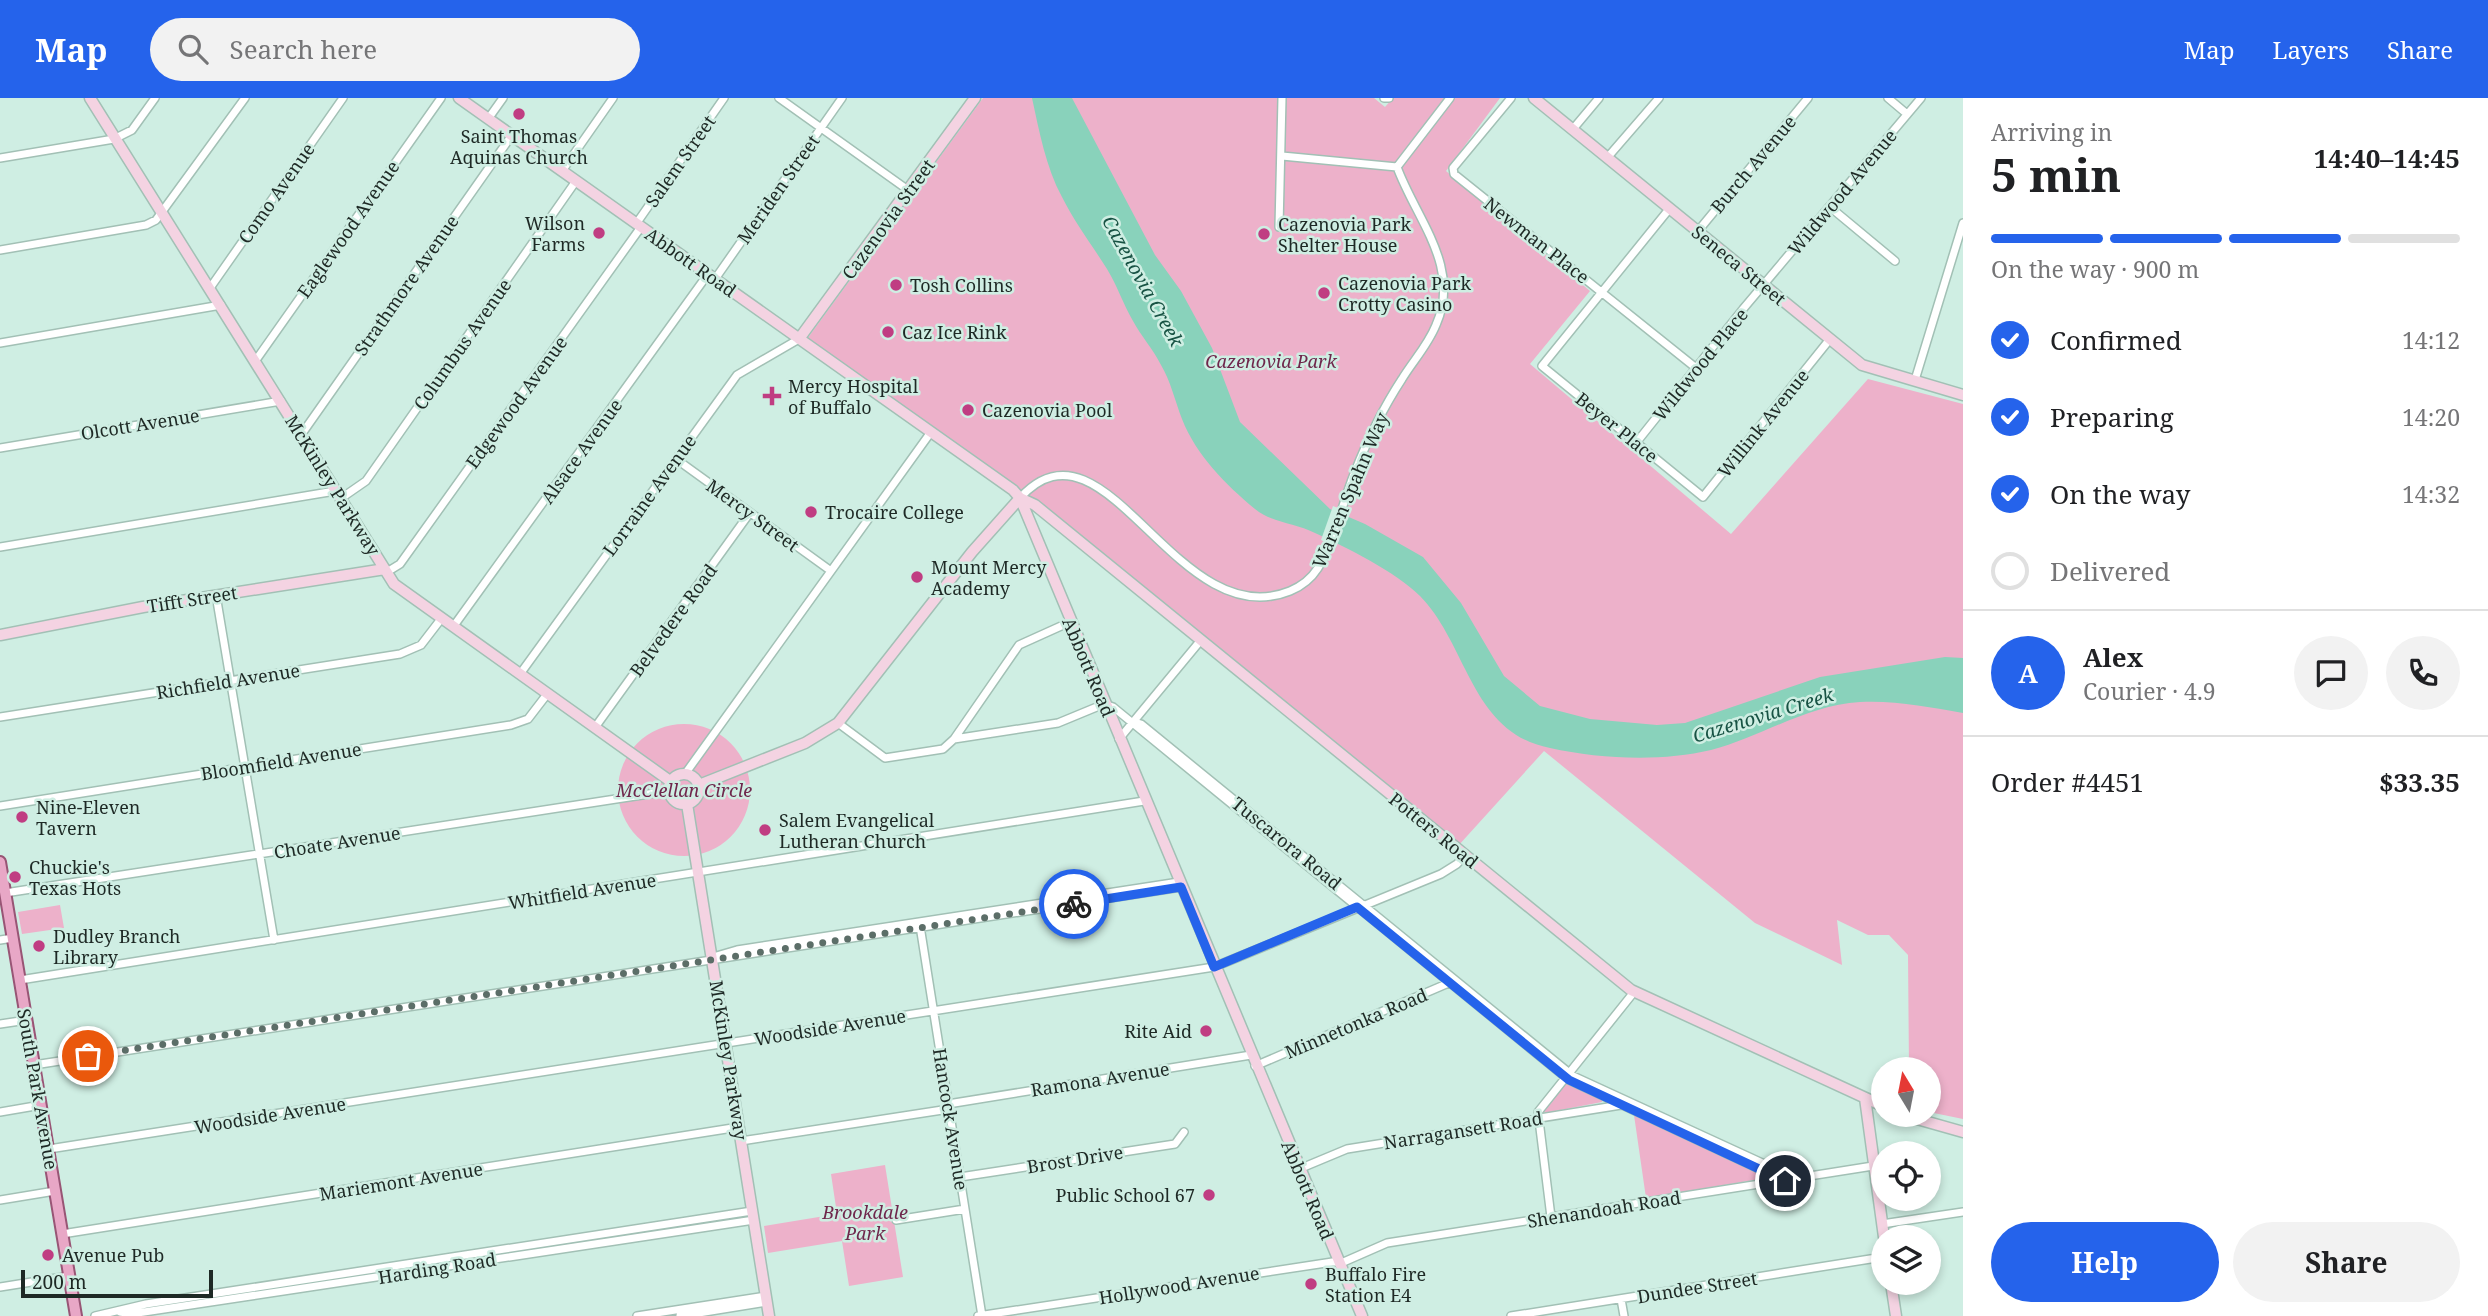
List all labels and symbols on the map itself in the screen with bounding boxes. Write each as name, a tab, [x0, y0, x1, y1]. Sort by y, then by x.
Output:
marker: Saint Thomas Aquinas Church	[511, 106, 527, 122]
street label: Salem Street	[639, 110, 721, 212]
street label: Burch Avenue	[1705, 110, 1801, 218]
place label: Saint Thomas Aquinas Church	[450, 124, 588, 169]
street label: Wildwood Avenue	[1782, 124, 1902, 260]
street label: Meriden Street	[731, 130, 825, 248]
street label: Como Avenue	[232, 138, 320, 248]
street label: Cazenovia Street	[836, 154, 940, 284]
street label: Eaglewood Avenue	[292, 156, 404, 302]
street label: Newman Place	[1479, 191, 1595, 289]
street label: Strathmore Avenue	[348, 210, 464, 360]
place label: Wilson Farms	[525, 211, 585, 256]
water label: Cazenovia Creek	[1096, 211, 1190, 352]
place label: Cazenovia Park Shelter House	[1278, 212, 1411, 257]
street label: Seneca Street	[1687, 220, 1791, 310]
street label: Abbott Road	[641, 222, 741, 302]
marker: Wilson Farms	[591, 225, 607, 241]
marker: Cazenovia Park Shelter House	[1256, 226, 1272, 242]
place label: Cazenovia Park Crotty Casino	[1338, 271, 1471, 316]
place label: Tosh Collins	[910, 273, 1013, 297]
street label: Columbus Avenue	[408, 274, 516, 414]
marker: Tosh Collins	[888, 277, 904, 293]
marker: Cazenovia Park Crotty Casino	[1316, 285, 1332, 301]
street label: Wildwood Place	[1647, 303, 1753, 425]
place label: Caz Ice Rink	[902, 320, 1007, 344]
marker: Caz Ice Rink	[880, 324, 896, 340]
street label: Edgewood Avenue	[460, 331, 572, 473]
park label: Cazenovia Park	[1205, 349, 1337, 373]
street label: Willink Avenue	[1712, 364, 1814, 482]
place label: Mercy Hospital of Buffalo	[788, 374, 919, 419]
marker: Mercy Hospital of Buffalo	[762, 386, 782, 406]
street label: Beyer Place	[1571, 386, 1663, 468]
street label: Alsace Avenue	[535, 394, 627, 508]
place label: Cazenovia Pool	[982, 398, 1113, 422]
marker: Cazenovia Pool	[960, 402, 976, 418]
street label: Olcott Avenue	[79, 403, 201, 445]
street label: Warren Spahn Way	[1306, 408, 1394, 571]
street label: McKinley Parkway	[280, 410, 386, 560]
street label: Lorraine Avenue	[597, 430, 701, 560]
street label: Mercy Street	[702, 473, 804, 557]
place label: Trocaire College	[825, 500, 964, 524]
marker: Trocaire College	[803, 504, 819, 520]
place label: Mount Mercy Academy	[931, 555, 1047, 600]
street label: Belvedere Road	[624, 559, 722, 681]
marker: Mount Mercy Academy	[909, 569, 925, 585]
street label: Tifft Street	[145, 580, 239, 618]
street label: Abbott Road	[1057, 614, 1121, 720]
street label: Richfield Avenue	[154, 658, 302, 704]
water label: Cazenovia Creek	[1689, 681, 1838, 749]
street label: Bloomfield Avenue	[199, 736, 363, 786]
park label: McClellan Circle	[615, 778, 752, 802]
street label: Potters Road	[1384, 787, 1484, 873]
street label: Tuscarora Road	[1227, 791, 1347, 895]
place label: Nine-Eleven Tavern	[36, 795, 141, 840]
place label: Salem Evangelical Lutheran Church	[779, 808, 935, 853]
marker: Nine-Eleven Tavern	[14, 809, 30, 825]
street label: Choate Avenue	[272, 820, 402, 864]
marker: Salem Evangelical Lutheran Church	[757, 822, 773, 838]
place label: Chuckie's Texas Hots	[29, 855, 121, 900]
street label: Whitfield Avenue	[506, 867, 658, 915]
marker: Chuckie's Texas Hots	[7, 869, 23, 885]
courier	[1039, 869, 1109, 939]
place label: Dudley Branch Library	[53, 924, 181, 969]
marker: Dudley Branch Library	[31, 938, 47, 954]
street label: McKinley Parkway	[705, 978, 754, 1142]
street label: Minnetonka Road	[1281, 982, 1431, 1064]
street label: Woodside Avenue	[752, 1003, 908, 1051]
street label: South Park Avenue	[12, 1007, 64, 1171]
place label: Rite Aid	[1124, 1019, 1192, 1043]
marker: Rite Aid	[1198, 1023, 1214, 1039]
pin	[58, 1026, 118, 1086]
street label: Hancock Avenue	[928, 1046, 974, 1192]
street label: Ramona Avenue	[1029, 1056, 1171, 1102]
north arrow	[1871, 1057, 1941, 1127]
street label: Woodside Avenue	[192, 1091, 348, 1139]
street label: Narragansett Road	[1382, 1106, 1544, 1154]
street label: Abbott Road	[1276, 1137, 1340, 1243]
street label: Brost Drive	[1025, 1140, 1125, 1178]
pin	[1755, 1151, 1815, 1211]
street label: Mariemont Avenue	[318, 1156, 484, 1206]
place label: Public School 67	[1056, 1183, 1195, 1207]
street label: Shenandoah Road	[1525, 1185, 1683, 1233]
marker: Public School 67	[1201, 1187, 1217, 1203]
park label: Brookdale Park	[821, 1200, 908, 1245]
place label: Avenue Pub	[62, 1243, 164, 1267]
marker: Avenue Pub	[40, 1247, 56, 1263]
street label: Harding Road	[376, 1247, 498, 1289]
street label: Hollywood Avenue	[1097, 1260, 1261, 1310]
place label: Buffalo Fire Station E4	[1325, 1262, 1426, 1307]
street label: Dundee Street	[1635, 1266, 1759, 1308]
scale bar	[21, 1267, 214, 1299]
marker: Buffalo Fire Station E4	[1303, 1276, 1319, 1292]

